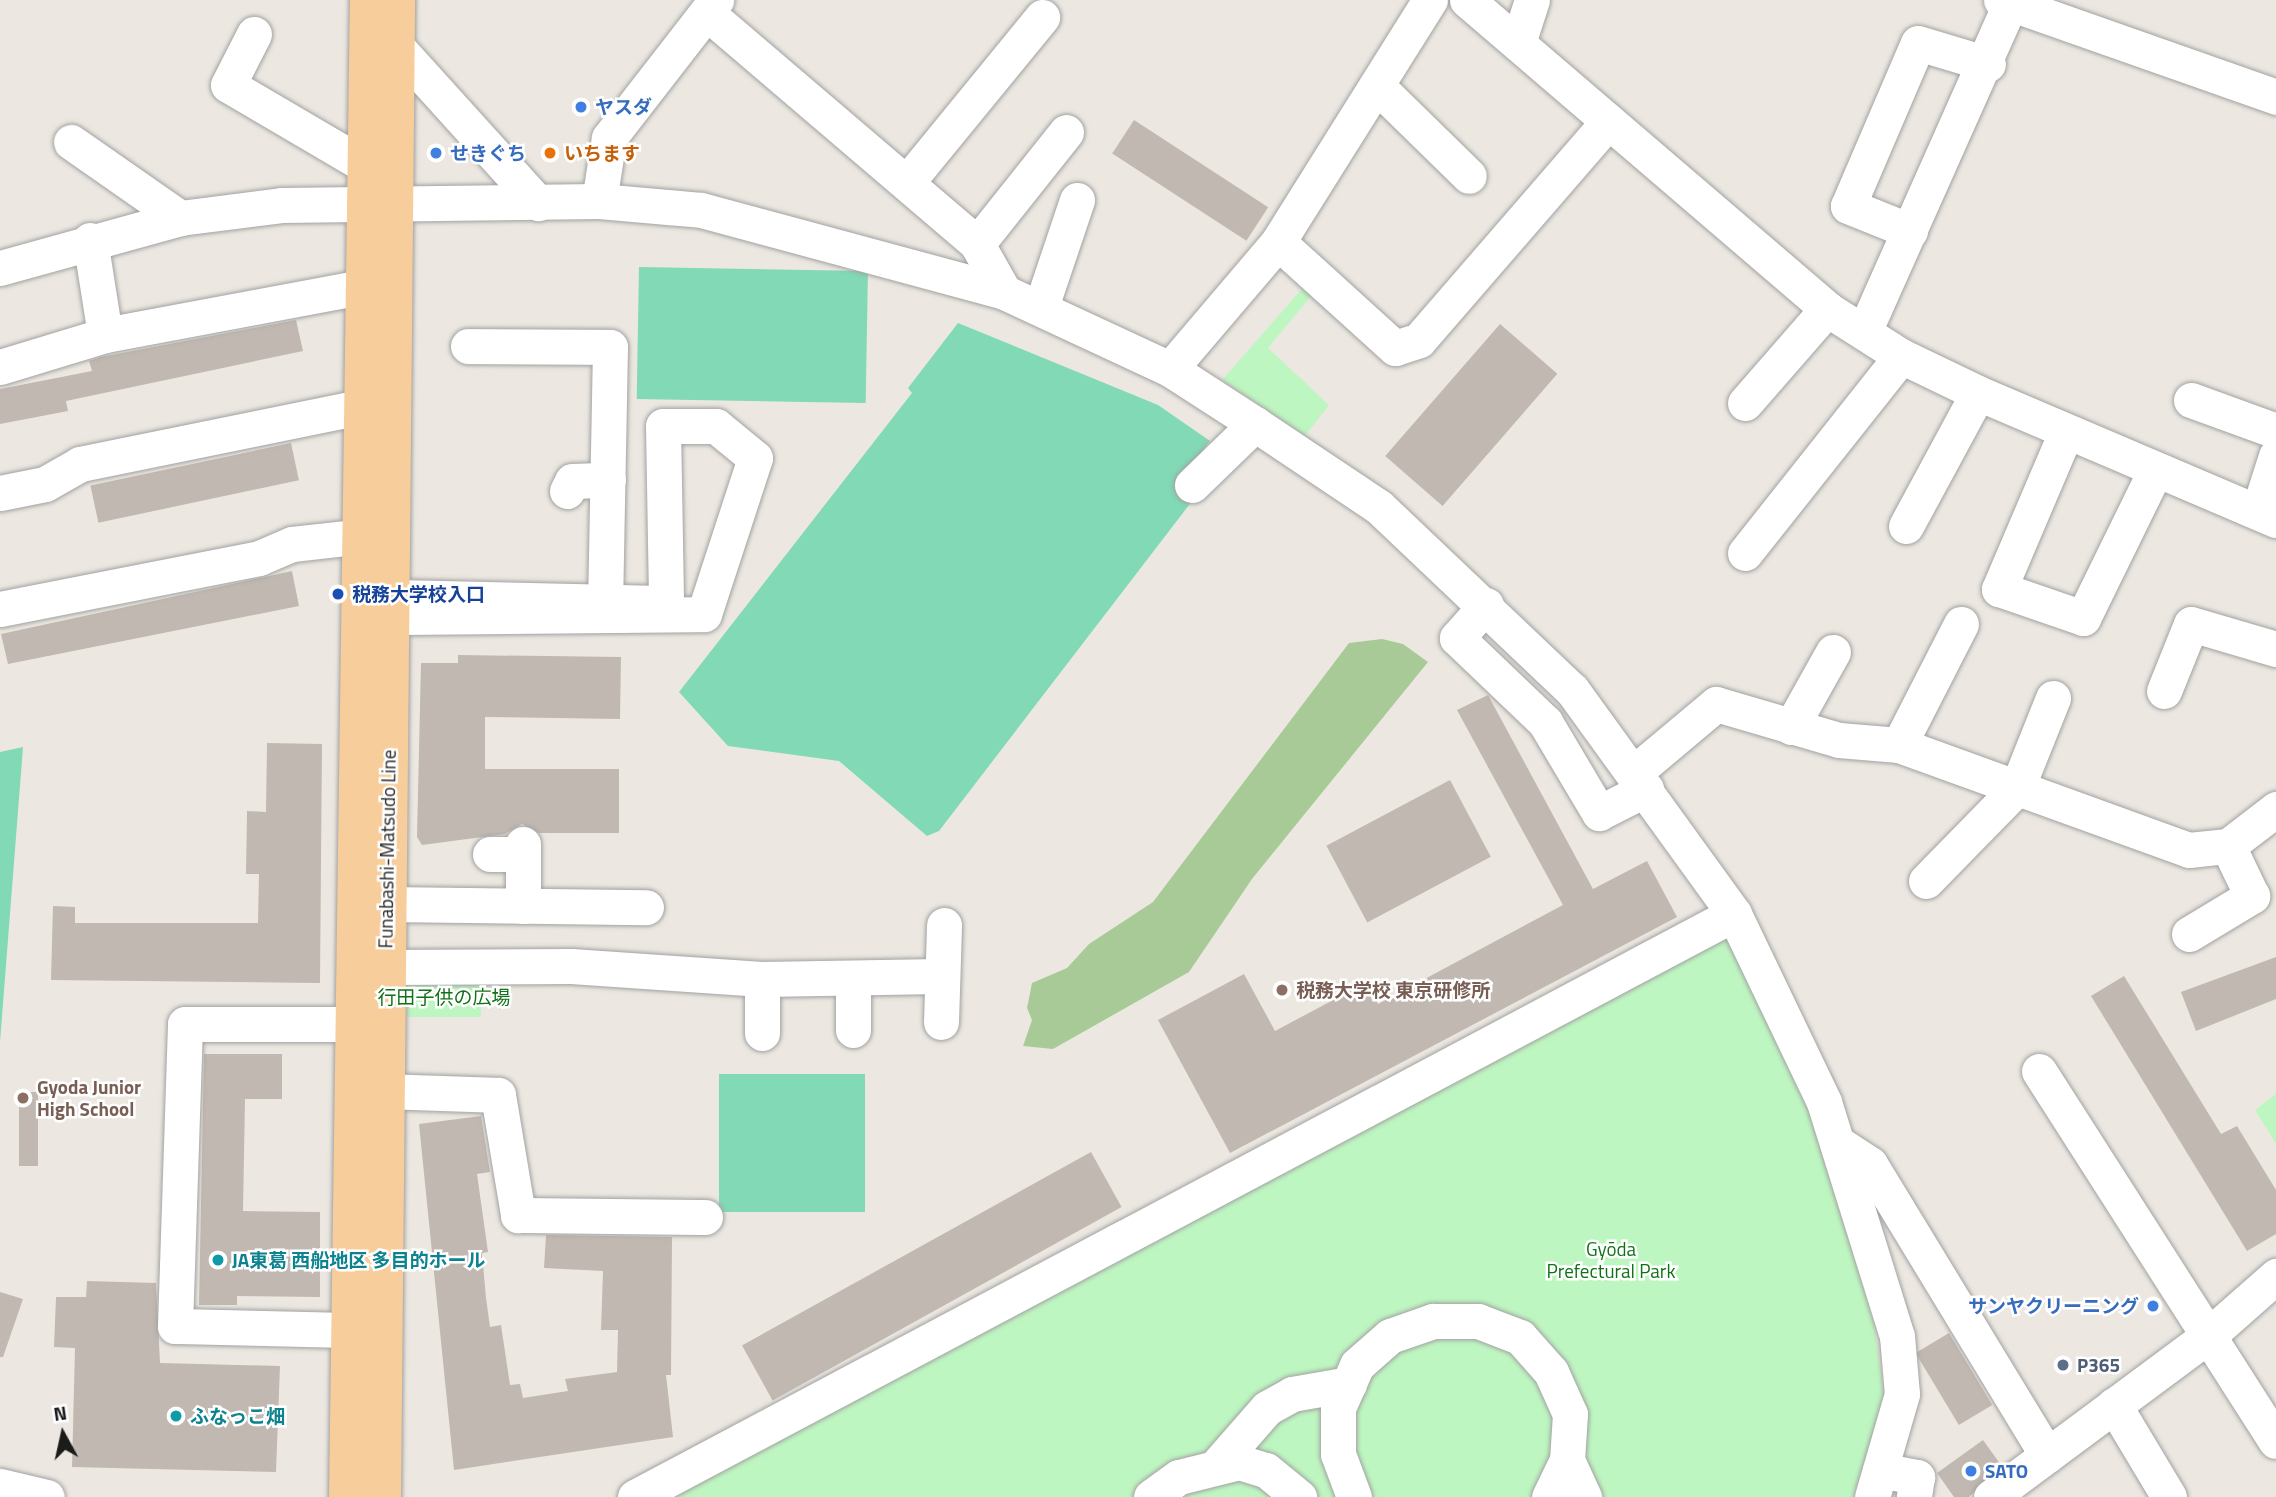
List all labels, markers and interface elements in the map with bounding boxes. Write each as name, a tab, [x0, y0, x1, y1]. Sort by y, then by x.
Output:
place label: ヤスダ	[595, 96, 652, 118]
marker: ヤスダ	[573, 99, 589, 115]
place label: せきぐち	[450, 142, 526, 164]
place label: いちます	[564, 142, 640, 164]
marker: せきぐち	[428, 145, 444, 161]
marker: いちます	[542, 145, 558, 161]
place label: 税務大学校入口	[352, 583, 485, 605]
marker: 税務大学校入口	[330, 586, 346, 602]
street label: Funabashi-Matsudo Line	[374, 749, 400, 949]
place label: 税務大学校 東京研修所	[1296, 979, 1490, 1001]
marker: 税務大学校 東京研修所	[1274, 982, 1290, 998]
park label: 行田子供の広場	[378, 986, 510, 1008]
place label: Gyoda Junior High School	[37, 1076, 141, 1120]
marker: Gyoda Junior High School	[15, 1090, 31, 1106]
park label: Gyōda Prefectural Park	[1546, 1238, 1676, 1282]
place label: JA東葛 西船地区 多目的ホール	[232, 1249, 486, 1271]
marker: JA東葛 西船地区 多目的ホール	[210, 1252, 226, 1268]
place label: サンヤクリーニング	[1968, 1295, 2139, 1317]
marker: サンヤクリーニング	[2145, 1298, 2161, 1314]
place label: P365	[2077, 1354, 2120, 1376]
marker: P365	[2055, 1357, 2071, 1373]
text: N	[51, 1397, 69, 1428]
north arrow	[28, 1399, 98, 1469]
place label: ふなっこ畑	[190, 1405, 285, 1427]
marker: ふなっこ畑	[168, 1408, 184, 1424]
place label: SATO	[1985, 1460, 2028, 1482]
marker: SATO	[1963, 1463, 1979, 1479]

